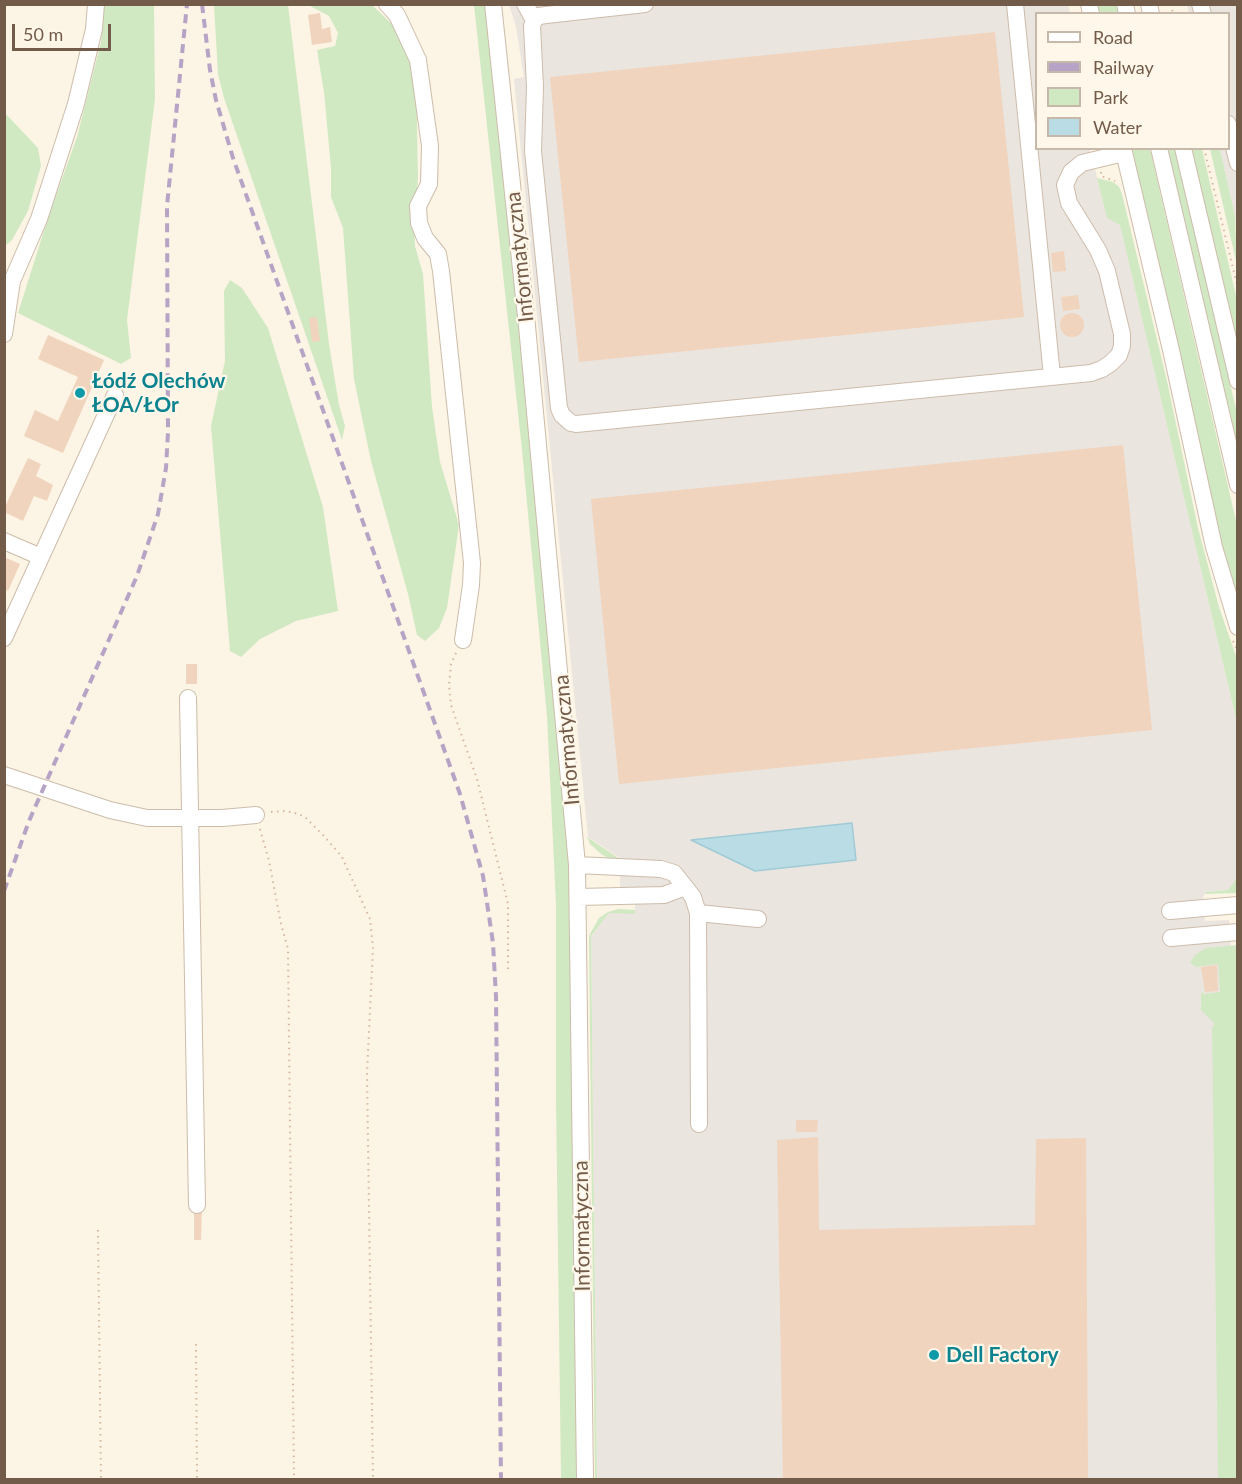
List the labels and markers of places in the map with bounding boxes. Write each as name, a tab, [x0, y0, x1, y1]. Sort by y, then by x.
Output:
place label: Łódź Olechów ŁOA/ŁOr	[92, 368, 225, 418]
marker: Łódź Olechów ŁOA/ŁOr	[73, 386, 87, 400]
place label: Dell Factory	[946, 1342, 1059, 1368]
marker: Dell Factory	[927, 1348, 941, 1362]

